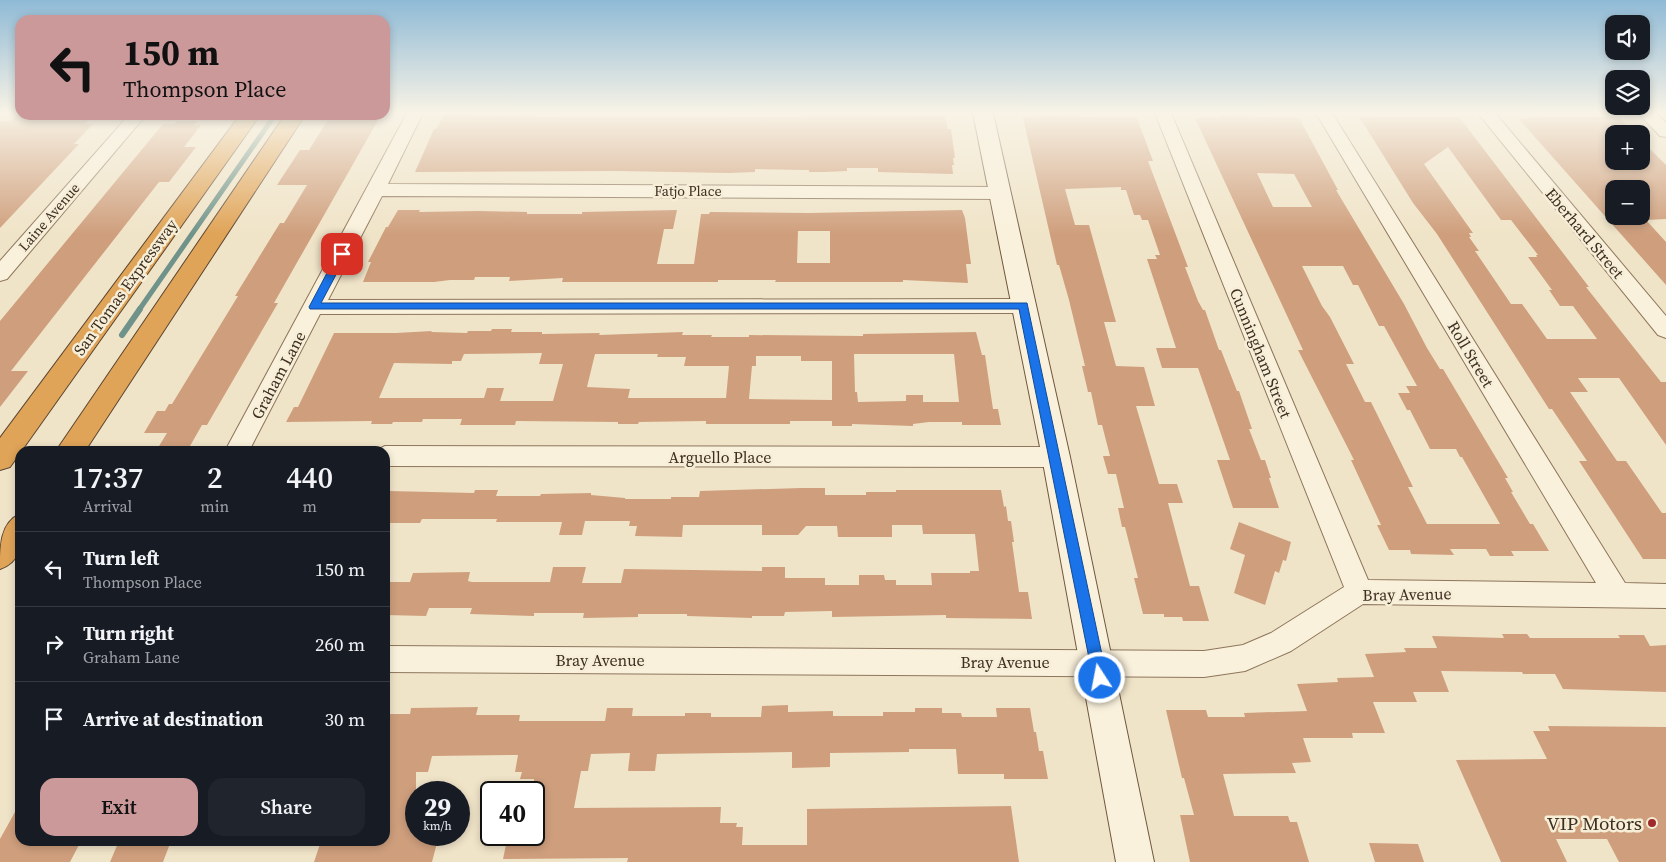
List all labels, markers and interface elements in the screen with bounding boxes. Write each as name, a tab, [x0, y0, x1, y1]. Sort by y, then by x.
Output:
map controls	[1605, 15, 1650, 225]
button: sound	[1605, 15, 1650, 60]
text: 150 m	[123, 29, 219, 77]
icon: left	[40, 35, 105, 100]
button: layers	[1605, 70, 1650, 115]
text: Thompson Place	[123, 74, 286, 104]
button: +	[1605, 125, 1650, 170]
street label: Laine Avenue	[14, 179, 84, 255]
button: −	[1605, 180, 1650, 225]
street label: Fatjo Place	[654, 181, 722, 201]
street label: Eberhard Street	[1541, 183, 1630, 284]
street label: San Tomas Expressway	[68, 214, 183, 360]
pin	[321, 233, 363, 275]
icon: arrive	[328, 240, 356, 268]
street label: Cunningham Street	[1225, 285, 1297, 422]
street label: Roll Street	[1443, 317, 1500, 392]
street label: Graham Lane	[246, 327, 310, 423]
street label: Arguello Place	[669, 446, 771, 468]
text: 17:37	[72, 457, 143, 498]
text: 2	[207, 457, 223, 498]
text: 440	[286, 457, 333, 498]
text: Arrival	[83, 495, 132, 517]
text: min	[200, 495, 229, 517]
text: m	[302, 495, 317, 517]
text: Turn left	[83, 545, 159, 571]
icon: left	[40, 555, 68, 583]
text: 150 m	[315, 556, 365, 582]
text: Thompson Place	[83, 571, 202, 593]
street label: Bray Avenue	[1362, 582, 1452, 606]
text: Turn right	[83, 620, 174, 646]
icon: right	[40, 630, 68, 658]
text: 260 m	[315, 631, 365, 657]
text: Graham Lane	[83, 646, 180, 668]
street label: Bray Avenue	[555, 649, 645, 671]
street label: Bray Avenue	[960, 651, 1050, 673]
position arrow	[1073, 651, 1125, 703]
icon: arrive	[40, 705, 68, 733]
text: Arrive at destination	[83, 706, 263, 732]
text: 30 m	[324, 706, 365, 732]
button: Exit	[40, 778, 198, 836]
button: Share	[208, 778, 365, 836]
speed limit sign: 40	[480, 781, 545, 846]
text: 29	[424, 790, 451, 824]
place label: VIP Motors	[1547, 810, 1642, 836]
marker: VIP Motors	[1646, 817, 1658, 829]
text: km/h	[423, 818, 452, 834]

